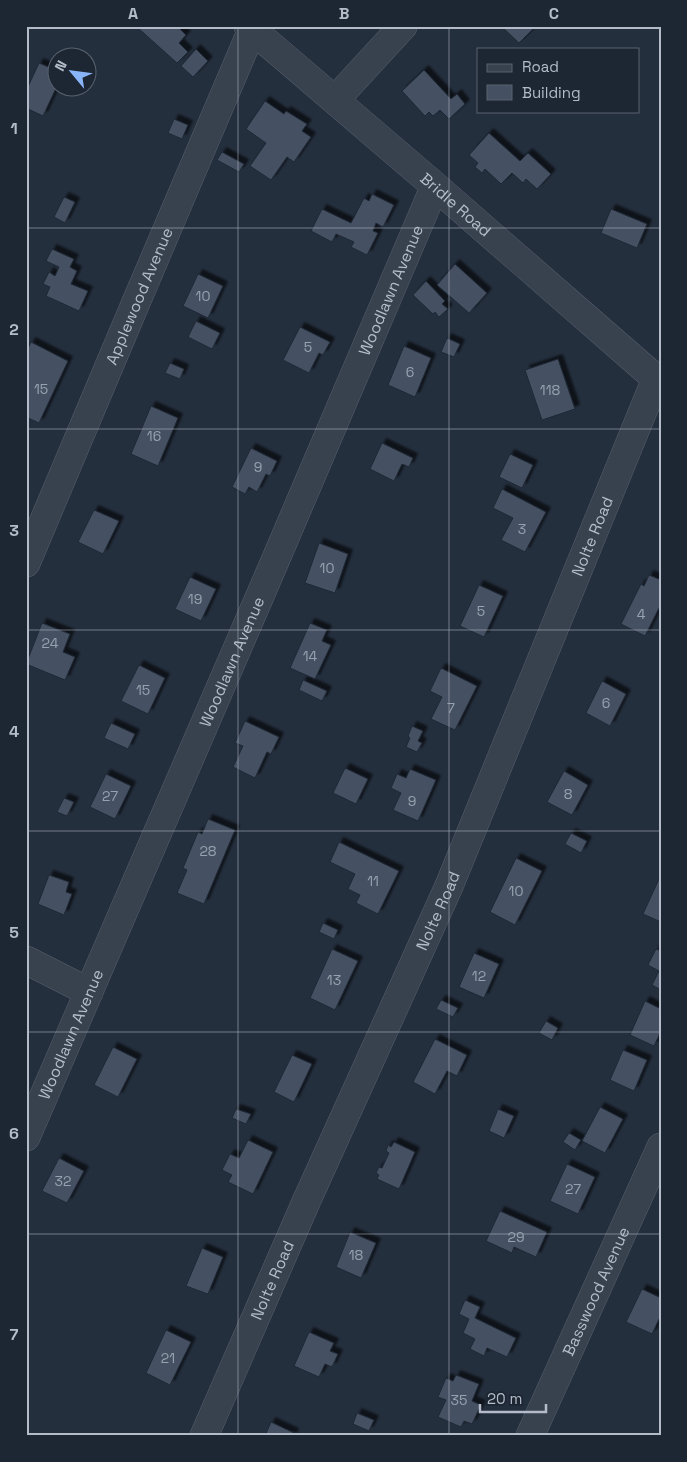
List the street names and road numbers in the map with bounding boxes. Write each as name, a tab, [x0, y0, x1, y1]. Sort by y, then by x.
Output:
street label: Bridle Road	[416, 168, 496, 241]
street label: Woodlawn Avenue	[354, 222, 428, 359]
street label: Applewood Avenue	[101, 224, 178, 368]
street label: Nolte Road	[567, 493, 618, 579]
street label: Woodlawn Avenue	[195, 593, 269, 730]
street label: Nolte Road	[411, 868, 465, 954]
street label: Woodlawn Avenue	[33, 966, 108, 1103]
street label: Basswood Avenue	[558, 1223, 634, 1359]
street label: Nolte Road	[246, 1237, 299, 1323]

